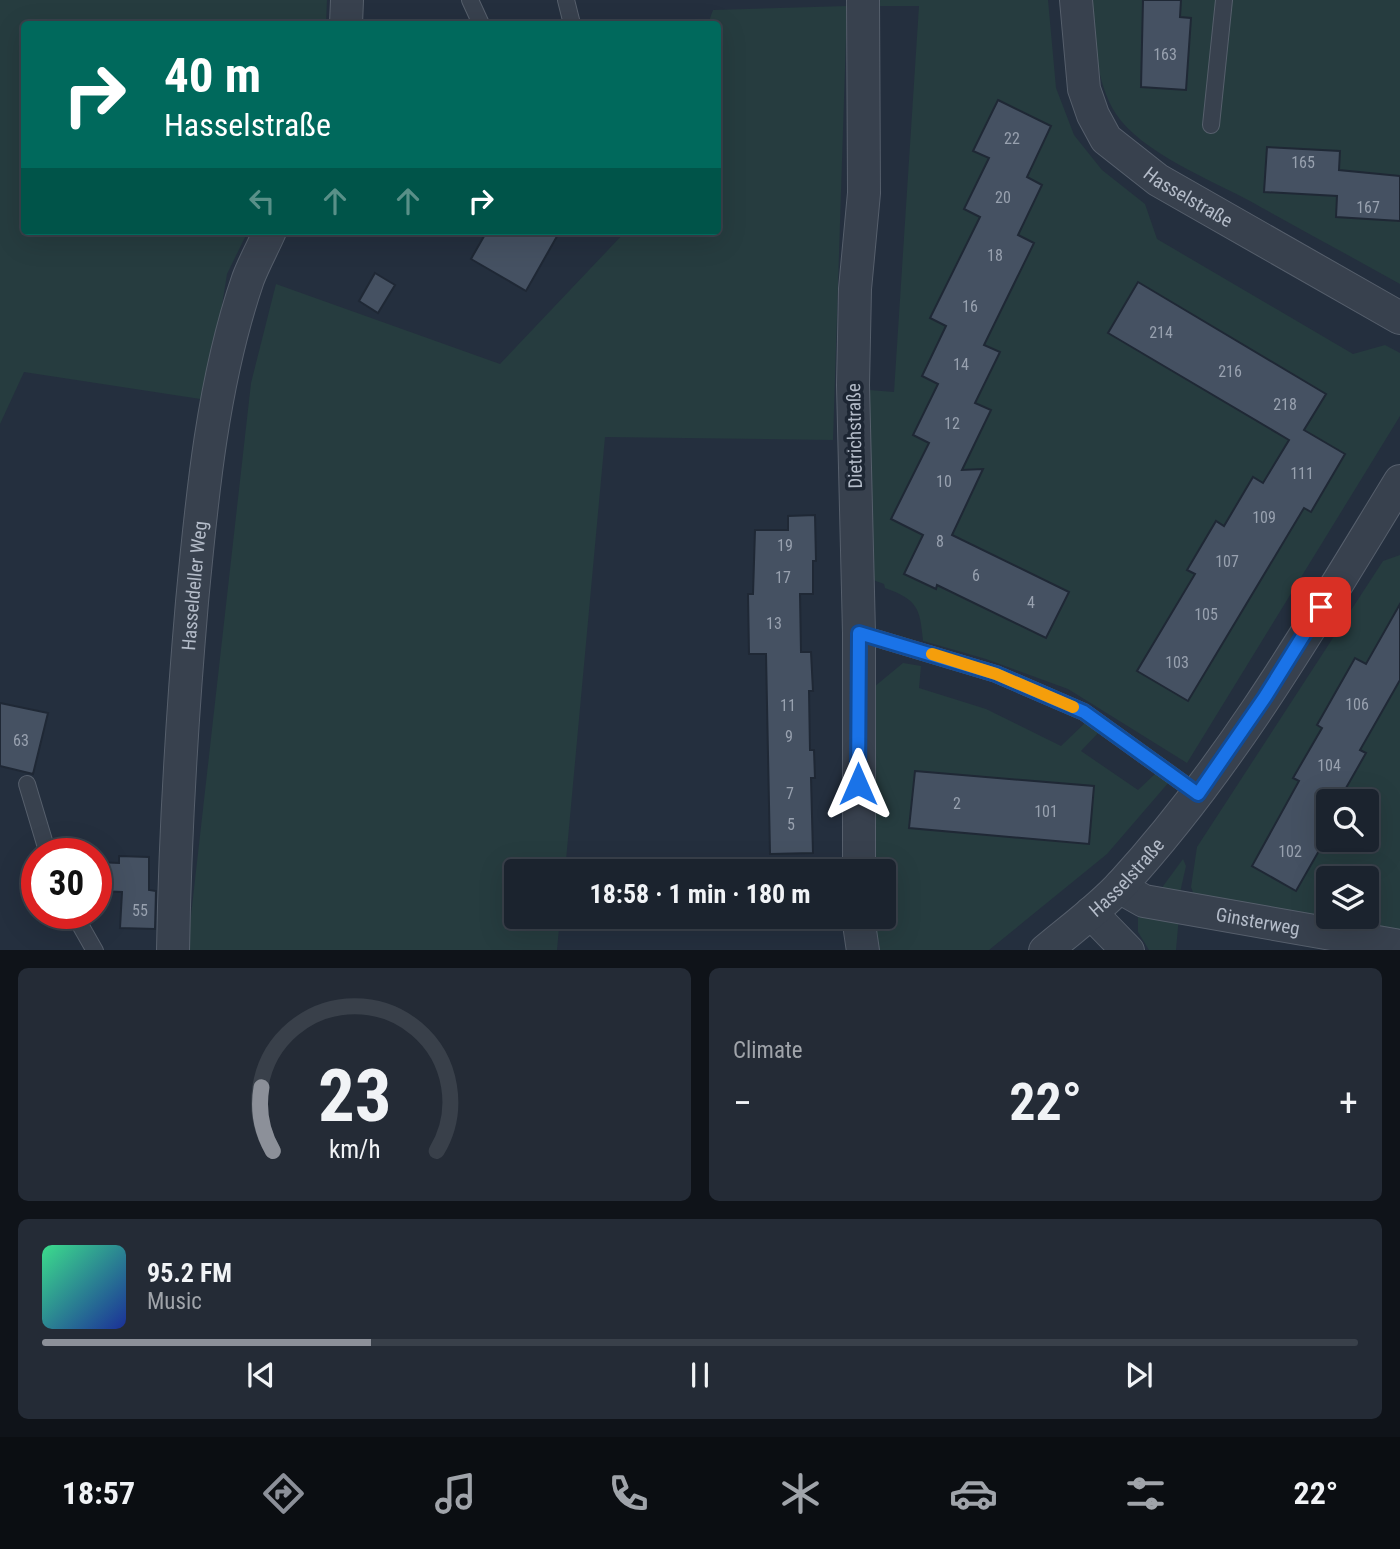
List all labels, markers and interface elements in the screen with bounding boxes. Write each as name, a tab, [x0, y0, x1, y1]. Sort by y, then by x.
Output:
house number: 163	[1153, 45, 1177, 64]
text: 40 m	[164, 47, 261, 104]
icon: right	[49, 49, 140, 140]
text: Hasselstraße	[164, 106, 331, 144]
house number: 22	[1004, 129, 1020, 148]
house number: 165	[1291, 153, 1315, 172]
street label: Hasselstraße	[1139, 162, 1237, 232]
icon: left	[243, 182, 281, 220]
icon: ahead	[316, 182, 354, 220]
icon: ahead	[389, 182, 427, 220]
icon: right	[462, 182, 500, 220]
house number: 20	[995, 188, 1011, 207]
house number: 167	[1356, 198, 1380, 217]
house number: 18	[987, 246, 1003, 265]
house number: 16	[962, 297, 978, 316]
house number: 214	[1149, 323, 1173, 342]
house number: 14	[953, 355, 969, 374]
house number: 216	[1218, 362, 1242, 381]
street label: Dietrichstraße	[842, 383, 867, 489]
house number: 218	[1273, 395, 1297, 414]
house number: 12	[944, 414, 960, 433]
house number: 111	[1290, 464, 1314, 483]
house number: 10	[936, 472, 952, 491]
house number: 109	[1252, 508, 1276, 527]
street label: Hasseldeller Weg	[177, 520, 212, 651]
house number: 8	[936, 532, 944, 551]
house number: 19	[777, 536, 793, 555]
house number: 107	[1215, 552, 1239, 571]
house number: 6	[972, 566, 980, 585]
house number: 17	[775, 568, 791, 587]
pin	[1291, 577, 1351, 637]
icon: arrive	[1302, 588, 1340, 626]
house number: 4	[1027, 593, 1035, 612]
house number: 105	[1194, 605, 1218, 624]
house number: 13	[766, 614, 782, 633]
house number: 103	[1165, 653, 1189, 672]
house number: 106	[1345, 695, 1369, 714]
house number: 11	[780, 696, 796, 715]
house number: 9	[785, 727, 793, 746]
house number: 63	[13, 731, 29, 750]
position arrow	[821, 747, 895, 821]
house number: 104	[1317, 756, 1341, 775]
house number: 7	[786, 784, 794, 803]
map controls	[1316, 789, 1379, 929]
button: search	[1316, 789, 1379, 852]
house number: 2	[953, 794, 961, 813]
house number: 101	[1034, 802, 1058, 821]
house number: 5	[787, 815, 795, 834]
street label: Hasselstraße	[1085, 834, 1169, 922]
speed limit sign: 30	[21, 838, 112, 929]
house number: 102	[1278, 842, 1302, 861]
button: layers	[1316, 866, 1379, 929]
text: 18:58 · 1 min · 180 m	[590, 879, 810, 909]
house number: 55	[132, 901, 148, 920]
street label: Ginsterweg	[1214, 903, 1302, 940]
text: Climate	[733, 1037, 803, 1064]
text: 23	[318, 1053, 391, 1139]
text: 22°	[1009, 1072, 1082, 1133]
text: −	[733, 1081, 752, 1125]
text: +	[1339, 1081, 1358, 1125]
text: km/h	[329, 1134, 380, 1163]
text: 95.2 FM	[147, 1258, 232, 1288]
text: Music	[147, 1288, 202, 1315]
icon: previous	[242, 1356, 280, 1394]
icon: pause	[681, 1356, 719, 1394]
icon: next	[1120, 1356, 1158, 1394]
icon: directions	[259, 1469, 308, 1518]
icon: music	[431, 1469, 480, 1518]
icon: phone	[604, 1469, 653, 1518]
icon: climate	[776, 1469, 825, 1518]
icon: car	[949, 1469, 998, 1518]
icon: filters	[1121, 1469, 1170, 1518]
text: 18:57	[62, 1474, 135, 1512]
text: 22°	[1293, 1474, 1338, 1512]

